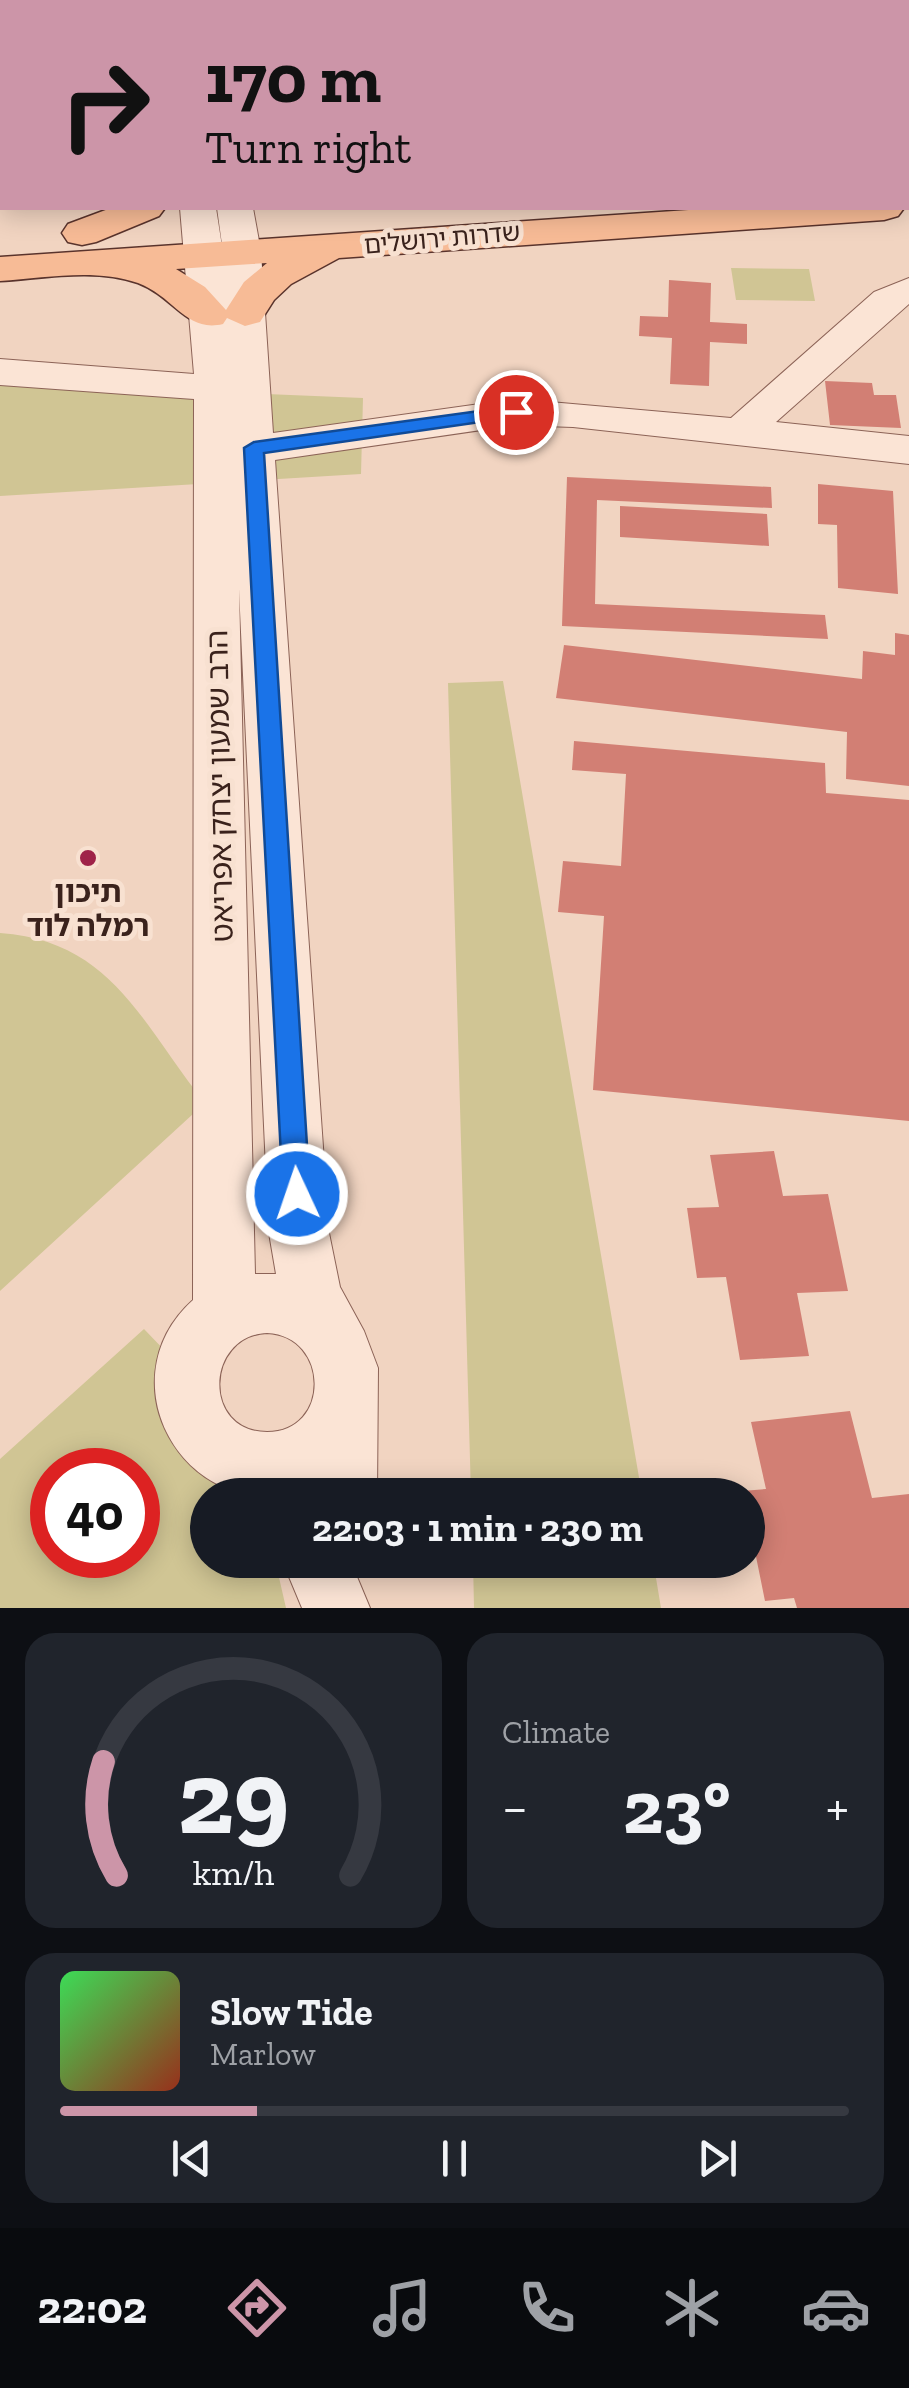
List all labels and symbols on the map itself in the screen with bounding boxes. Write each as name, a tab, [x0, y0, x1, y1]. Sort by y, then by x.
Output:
street label: שדרות ירושלים	[363, 216, 521, 260]
pin	[474, 370, 559, 455]
street label: הרב שמעון יצחק אפריאט	[199, 630, 241, 942]
marker: תיכון רמלה לוד	[77, 847, 99, 869]
place label: תיכון רמלה לוד	[27, 874, 149, 944]
position arrow	[245, 1142, 349, 1246]
speed limit sign: 40	[30, 1448, 160, 1578]

